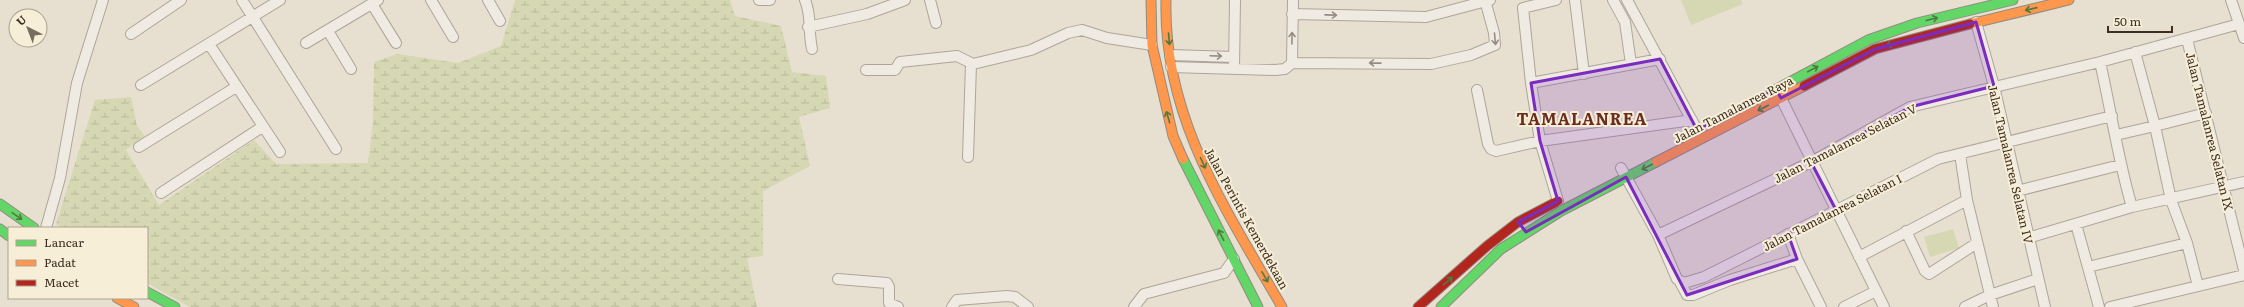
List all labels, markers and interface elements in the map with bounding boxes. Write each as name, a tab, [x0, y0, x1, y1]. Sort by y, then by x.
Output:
one-way arrow	[2025, 5, 2038, 13]
north arrow	[8, 8, 48, 48]
scale bar	[2108, 8, 2172, 34]
text: U	[12, 11, 29, 29]
one-way arrow	[1324, 11, 1337, 19]
text: 50 m	[2114, 12, 2141, 30]
one-way arrow	[1925, 15, 1938, 23]
one-way arrow	[1165, 32, 1172, 45]
one-way arrow	[1288, 32, 1296, 45]
one-way arrow	[1491, 32, 1498, 45]
one-way arrow	[1885, 41, 1898, 48]
street label: Jalan Tamalanrea Selatan IX	[2182, 50, 2239, 213]
one-way arrow	[1209, 53, 1222, 60]
one-way arrow	[1369, 59, 1382, 67]
one-way arrow	[1806, 65, 1818, 72]
street label: Jalan Tamalanrea Raya	[1670, 71, 1796, 147]
street label: Jalan Tamalanrea Selatan IV	[1984, 82, 2038, 246]
street label: Jalan Tamalanrea Selatan V	[1770, 99, 1920, 187]
one-way arrow	[1757, 104, 1769, 112]
district label: TAMALANREA	[1517, 106, 1647, 130]
one-way arrow	[1164, 110, 1171, 123]
street label: Jalan Perintis Kemerdekaan	[1200, 144, 1294, 292]
one-way arrow	[1200, 157, 1207, 169]
one-way arrow	[1641, 163, 1653, 171]
street label: Jalan Tamalanrea Selatan I	[1759, 169, 1905, 255]
one-way arrow	[11, 212, 22, 220]
legend	[8, 227, 148, 299]
one-way arrow	[1217, 229, 1224, 241]
text: Lancar	[44, 233, 84, 251]
text: Padat	[44, 253, 76, 271]
one-way arrow	[1262, 271, 1270, 283]
text: Macet	[44, 273, 79, 291]
one-way arrow	[1442, 277, 1453, 286]

